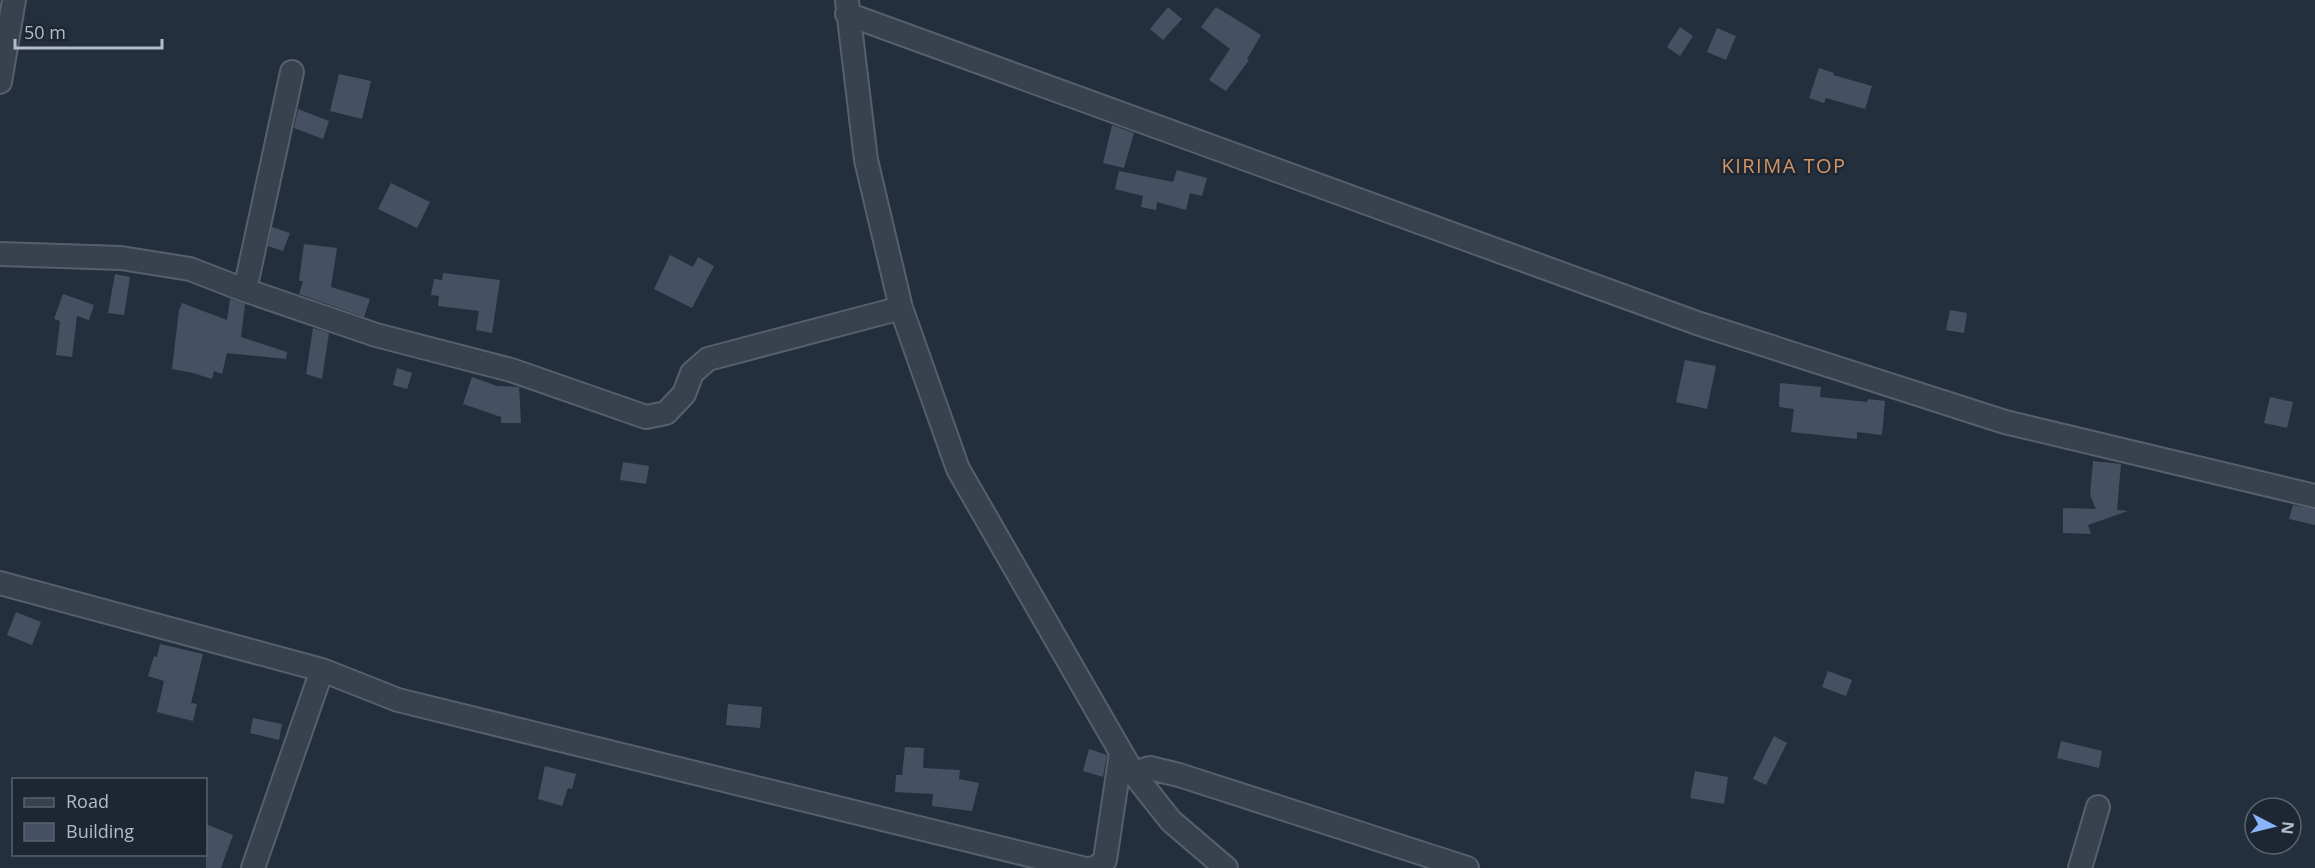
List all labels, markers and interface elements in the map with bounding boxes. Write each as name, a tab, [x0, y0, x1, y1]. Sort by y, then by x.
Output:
scale bar	[15, 12, 162, 50]
text: 50 m	[24, 20, 66, 44]
district label: KIRIMA TOP	[1721, 152, 1847, 179]
legend	[12, 778, 207, 856]
text: Road	[66, 789, 109, 813]
north arrow	[2243, 796, 2303, 856]
text: Building	[66, 819, 134, 843]
text: N	[2276, 820, 2300, 836]

